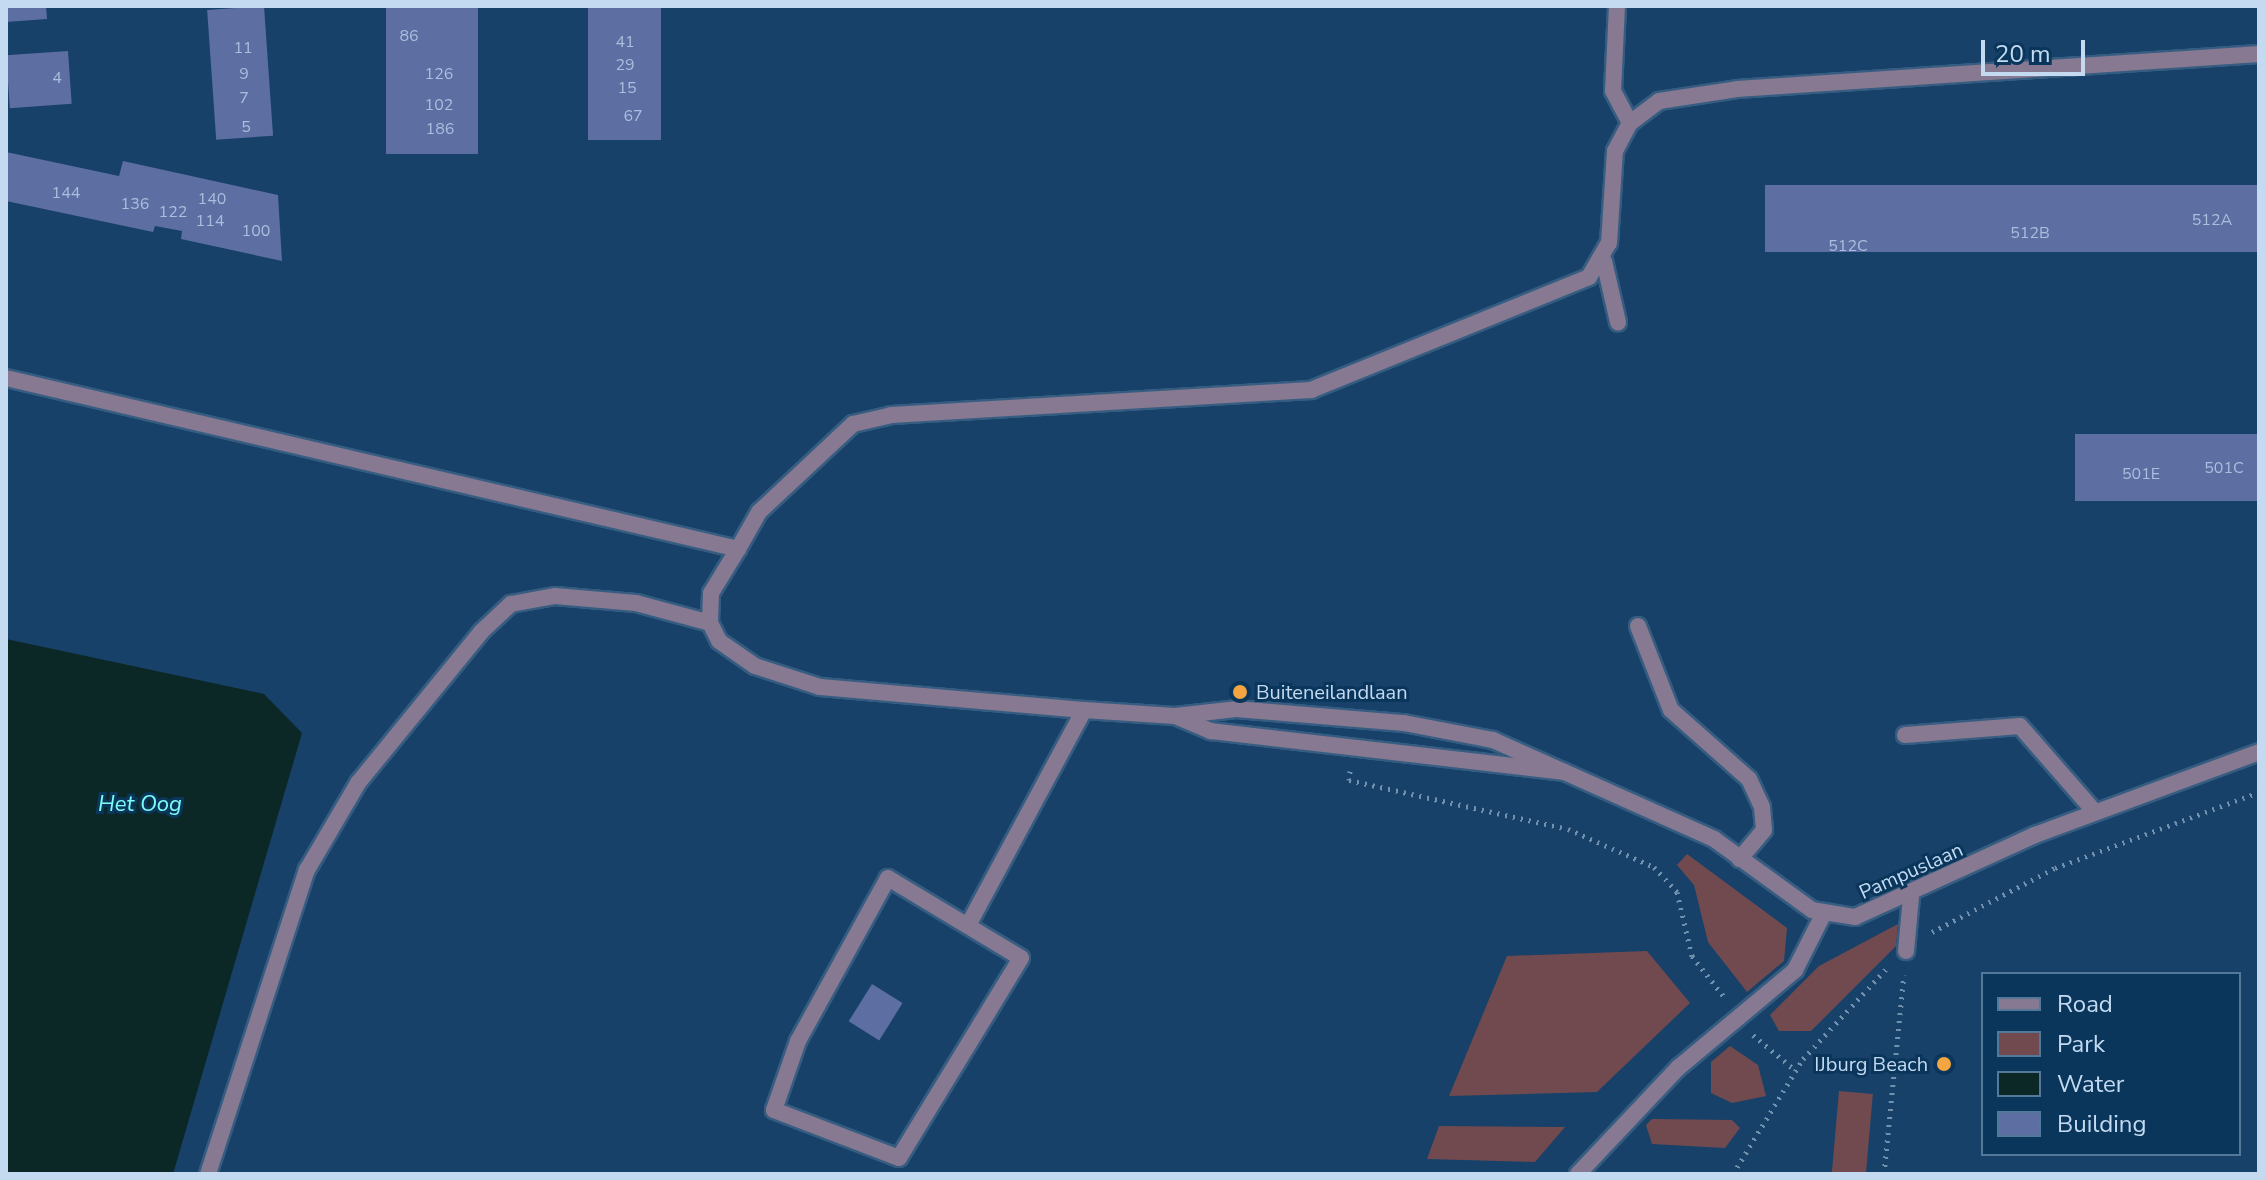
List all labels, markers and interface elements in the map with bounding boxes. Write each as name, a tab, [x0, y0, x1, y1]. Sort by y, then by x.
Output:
scale bar	[1985, 24, 2089, 74]
house number: 86	[399, 26, 419, 46]
house number: 41	[615, 32, 635, 52]
house number: 11	[233, 38, 253, 58]
text: 20 m	[1995, 38, 2051, 70]
house number: 29	[615, 55, 635, 75]
house number: 9	[239, 64, 249, 84]
house number: 126	[425, 64, 453, 84]
house number: 4	[52, 68, 62, 88]
house number: 15	[617, 78, 637, 98]
house number: 7	[239, 88, 249, 108]
house number: 102	[425, 95, 453, 115]
house number: 67	[623, 106, 643, 126]
house number: 5	[241, 117, 251, 137]
house number: 186	[426, 119, 454, 139]
house number: 144	[52, 183, 80, 203]
house number: 140	[198, 189, 226, 209]
house number: 136	[121, 194, 149, 214]
house number: 122	[159, 202, 187, 222]
house number: 512A	[2192, 210, 2232, 230]
house number: 114	[196, 211, 224, 231]
house number: 100	[242, 221, 270, 241]
house number: 512B	[2010, 223, 2050, 243]
house number: 512C	[1828, 236, 1868, 256]
house number: 501C	[2204, 458, 2244, 478]
house number: 501E	[2122, 464, 2160, 484]
place label: Buiteneilandlaan	[1256, 680, 1408, 704]
marker: Buiteneilandlaan	[1231, 683, 1249, 701]
water label: Het Oog	[98, 792, 182, 818]
street label: Pampuslaan	[1855, 837, 1967, 905]
legend	[1981, 972, 2241, 1156]
text: Road	[2057, 988, 2113, 1020]
text: Park	[2057, 1028, 2105, 1060]
place label: IJburg Beach	[1814, 1052, 1928, 1076]
marker: IJburg Beach	[1935, 1055, 1953, 1073]
text: Water	[2057, 1068, 2124, 1100]
text: Building	[2057, 1108, 2147, 1140]

